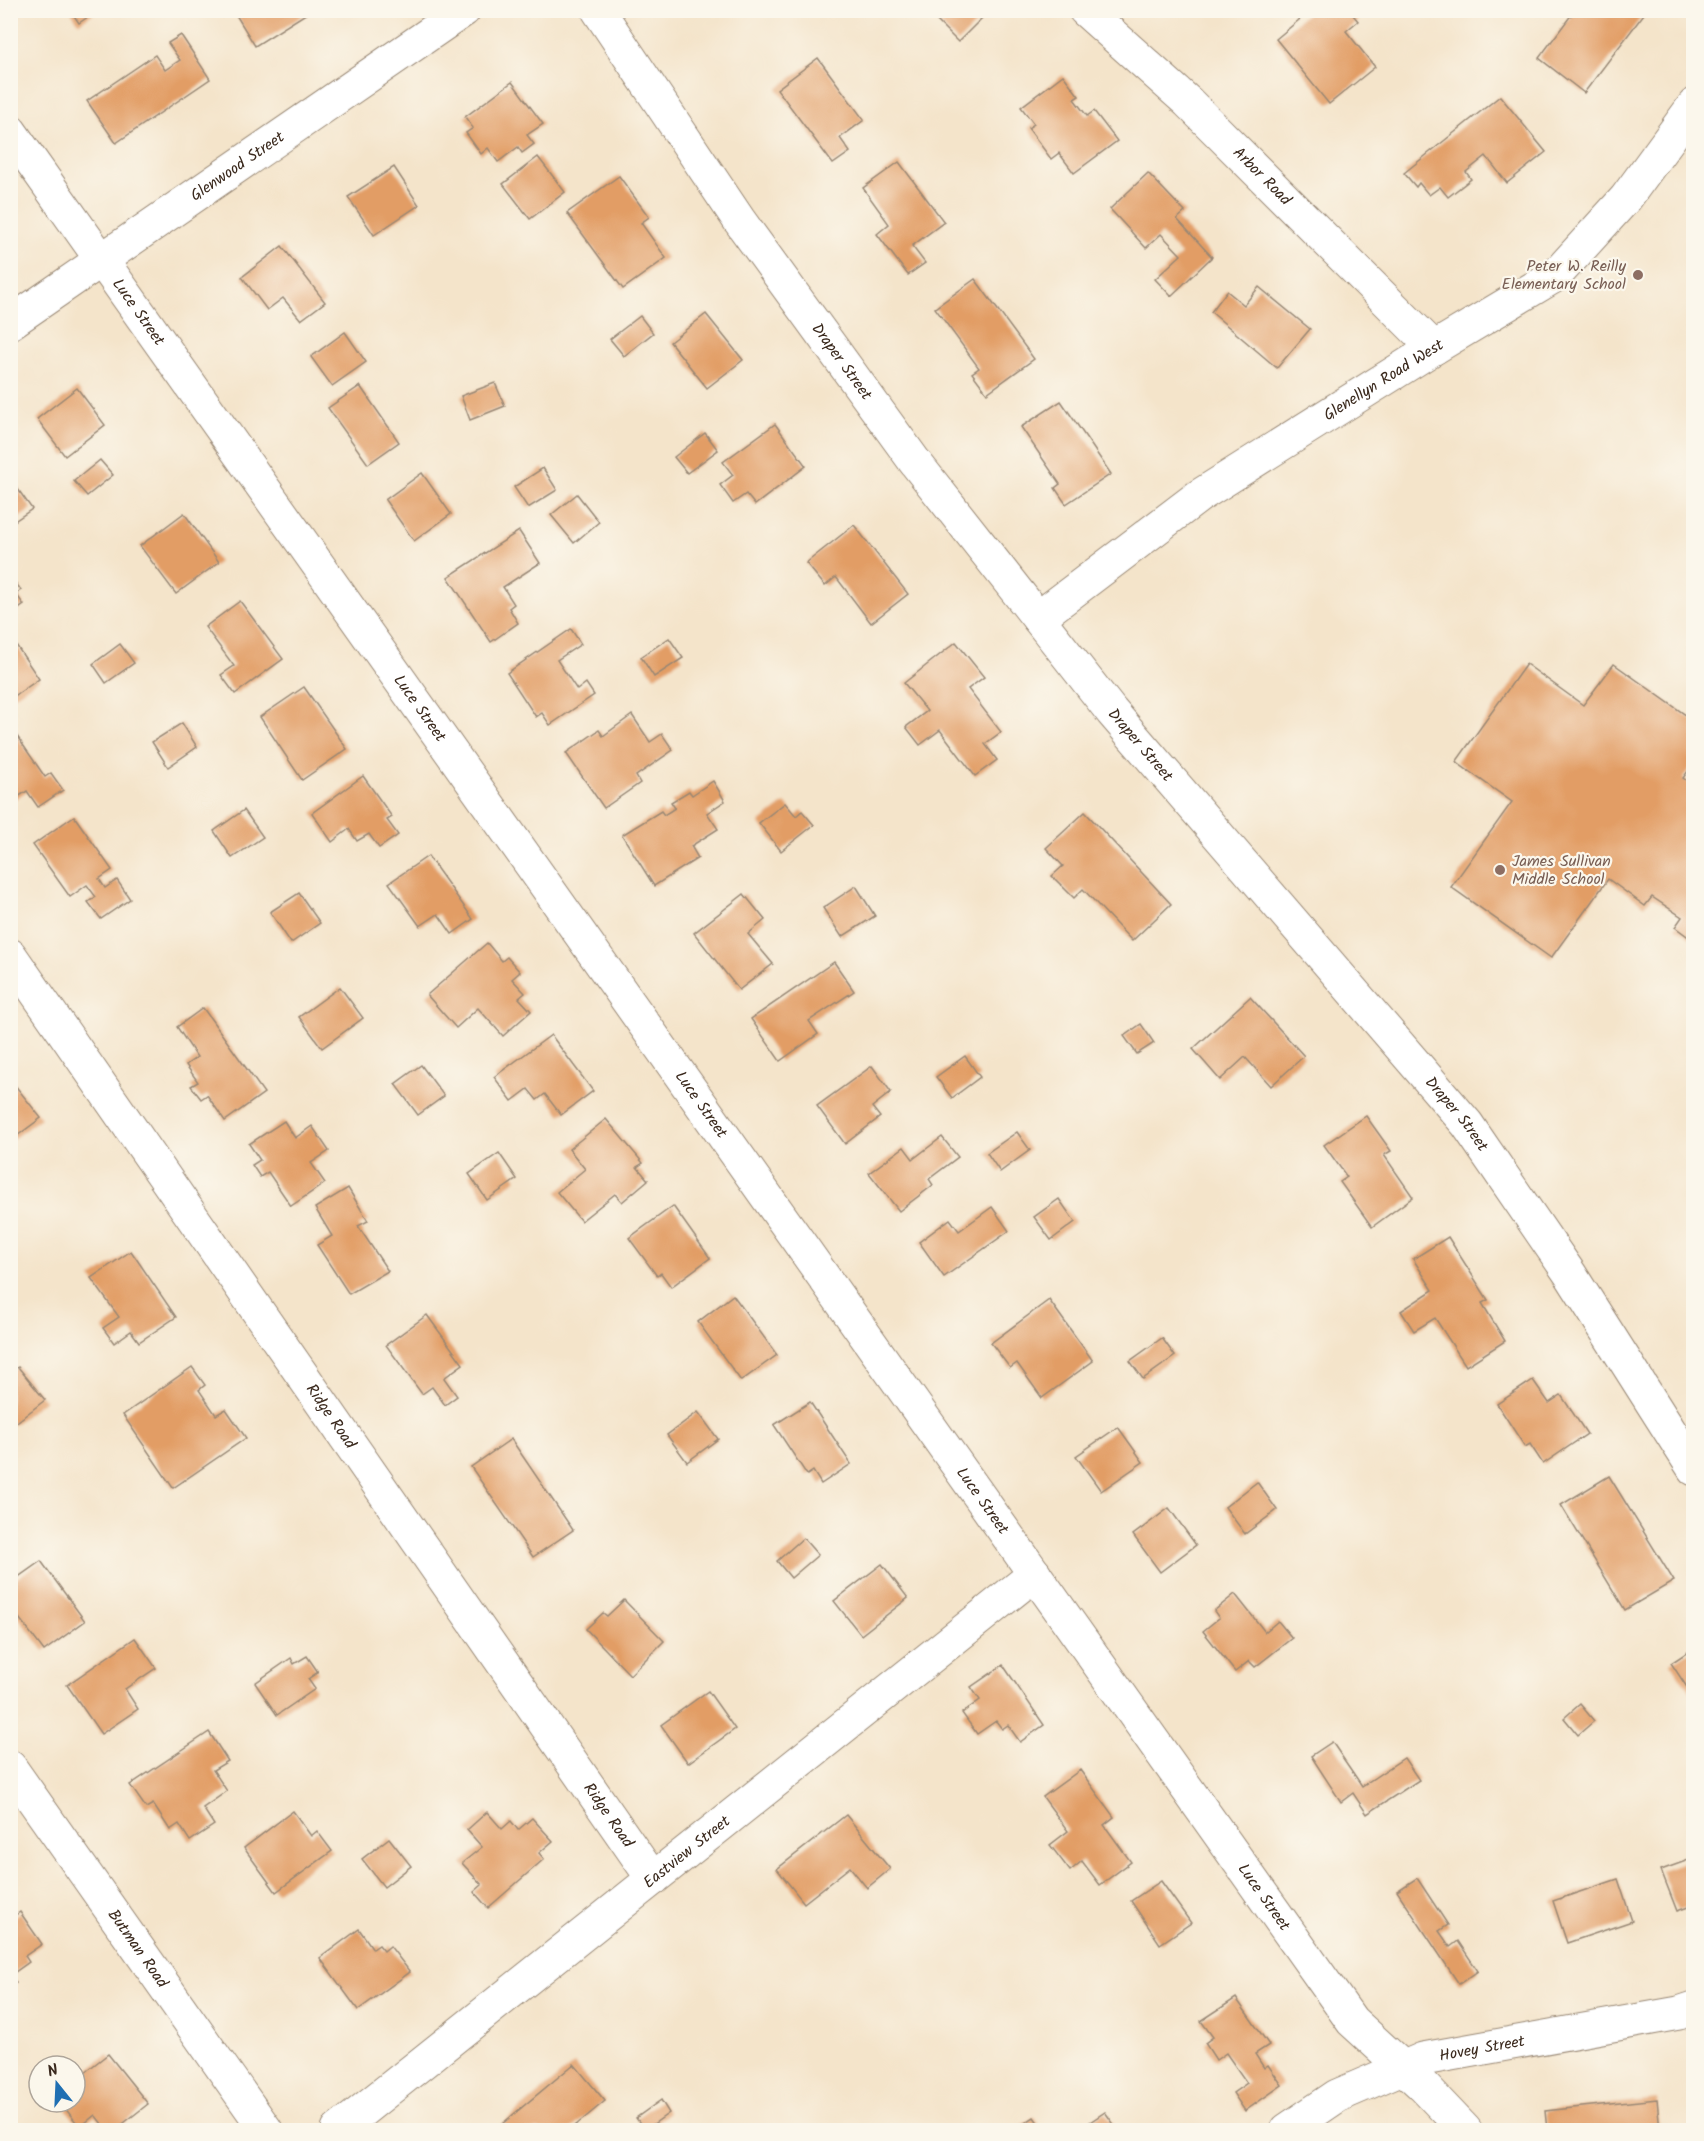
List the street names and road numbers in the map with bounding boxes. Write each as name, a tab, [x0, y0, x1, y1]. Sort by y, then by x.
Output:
street label: Glenwood Street	[185, 124, 290, 208]
street label: Arbor Road	[1227, 141, 1298, 212]
street label: Luce Street	[106, 273, 172, 352]
street label: Draper Street	[805, 318, 879, 406]
street label: Glenellyn Road West	[1318, 332, 1449, 427]
street label: Luce Street	[387, 669, 453, 748]
street label: Draper Street	[1101, 703, 1180, 788]
street label: Luce Street	[669, 1066, 734, 1144]
street label: Draper Street	[1419, 1071, 1495, 1157]
street label: Ridge Road	[299, 1379, 363, 1455]
street label: Luce Street	[950, 1462, 1016, 1540]
street label: Ridge Road	[577, 1777, 641, 1854]
street label: Eastview Street	[638, 1809, 736, 1895]
street label: Luce Street	[1231, 1858, 1297, 1937]
street label: Butman Road	[101, 1904, 175, 1994]
street label: Hovey Street	[1437, 2028, 1528, 2068]

